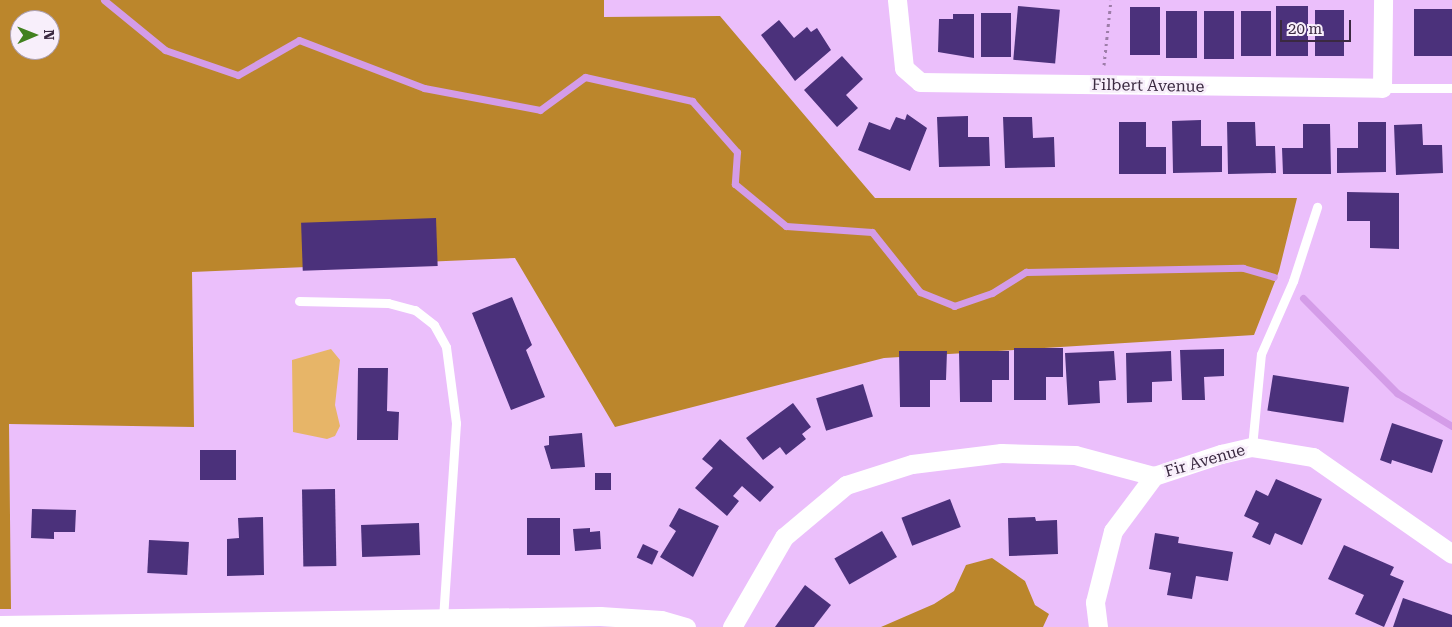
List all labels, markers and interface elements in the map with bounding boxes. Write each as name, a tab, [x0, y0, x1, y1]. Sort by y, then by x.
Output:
north arrow	[10, 10, 60, 60]
scale bar	[1282, 10, 1353, 42]
text: 20 m	[1288, 20, 1322, 38]
text: N	[41, 29, 57, 40]
street label: Filbert Avenue	[1091, 75, 1205, 97]
street label: Fir Avenue	[1163, 440, 1247, 482]

